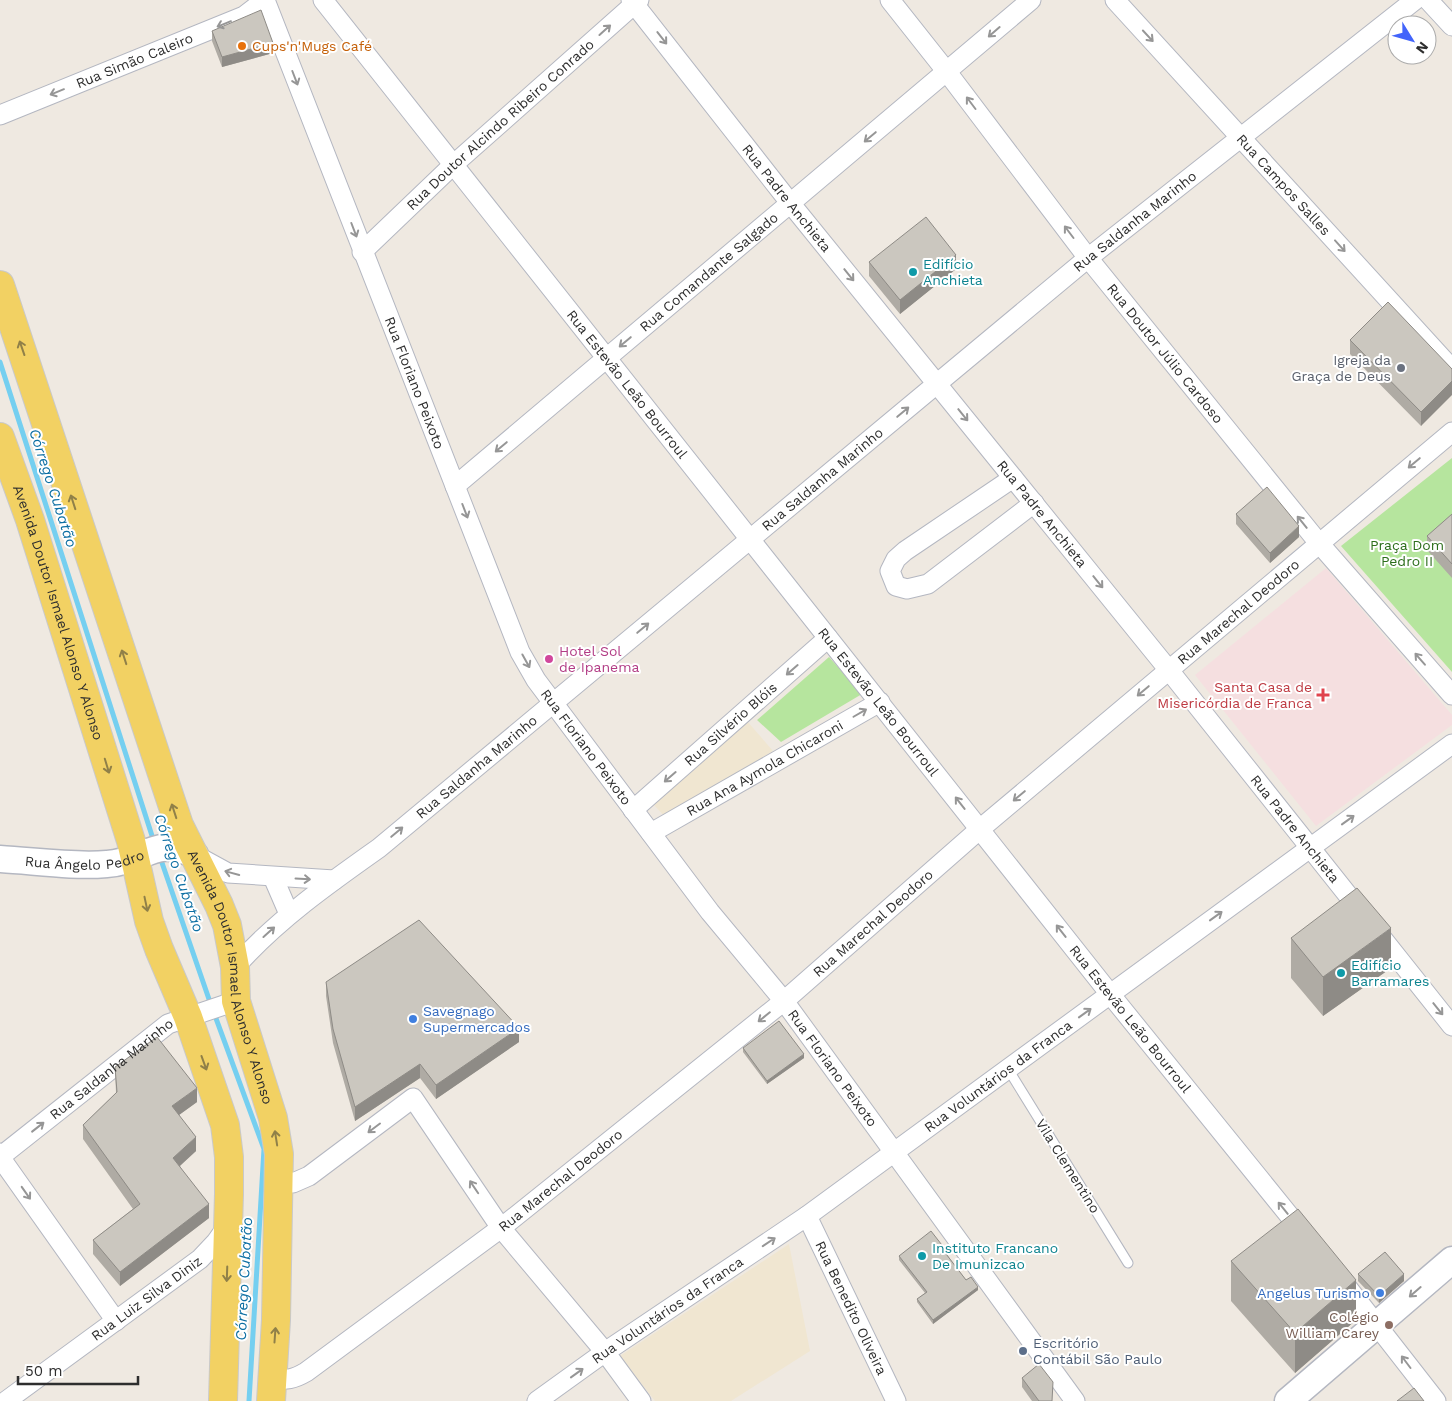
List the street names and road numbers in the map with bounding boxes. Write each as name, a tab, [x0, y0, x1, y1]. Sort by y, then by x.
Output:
street label: Rua Simão Caleiro	[74, 30, 195, 91]
street label: Rua Doutor Alcindo Ribeiro Conrado	[403, 36, 597, 213]
street label: Rua Campos Salles	[1233, 131, 1334, 238]
street label: Rua Padre Anchieta	[739, 141, 835, 255]
street label: Rua Saldanha Marinho	[1070, 168, 1200, 275]
street label: Rua Comandante Salgado	[636, 209, 781, 335]
street label: Rua Doutor Júlio Cardoso	[1104, 280, 1227, 427]
street label: Rua Estevão Leão Bourroul	[564, 307, 691, 462]
street label: Rua Floriano Peixoto	[382, 314, 448, 451]
street label: Rua Saldanha Marinho	[759, 424, 886, 534]
street label: Rua Padre Anchieta	[994, 457, 1090, 571]
street label: Avenida Doutor Ismael Alonso Y Alonso	[10, 483, 107, 742]
street label: Rua Marechal Deodoro	[1174, 556, 1302, 668]
street label: Rua Estevão Leão Bourroul	[815, 624, 943, 780]
street label: Rua Silvério Blóis	[681, 679, 780, 769]
street label: Rua Floriano Peixoto	[538, 686, 635, 808]
street label: Rua Saldanha Marinho	[413, 712, 540, 822]
street label: Rua Ana Aymola Chicaroni	[684, 717, 846, 819]
street label: Rua Padre Anchieta	[1247, 772, 1343, 886]
street label: Rua Ângelo Pedro	[24, 846, 146, 873]
street label: Avenida Doutor Ismael Alonso Y Alonso	[185, 847, 276, 1106]
street label: Rua Marechal Deodoro	[810, 866, 936, 980]
street label: Rua Estevão Leão Bourroul	[1066, 942, 1195, 1096]
street label: Rua Floriano Peixoto	[785, 1006, 881, 1130]
street label: Rua Saldanha Marinho	[46, 1015, 176, 1123]
street label: Rua Voluntários da Franca	[921, 1017, 1075, 1136]
street label: Vila Clementino	[1033, 1116, 1103, 1216]
street label: Rua Marechal Deodoro	[495, 1126, 626, 1235]
street label: Rua Benedito Oliveira	[812, 1238, 890, 1378]
street label: Rua Luiz Silva Diniz	[88, 1253, 205, 1344]
street label: Rua Voluntários da Franca	[589, 1253, 746, 1367]

